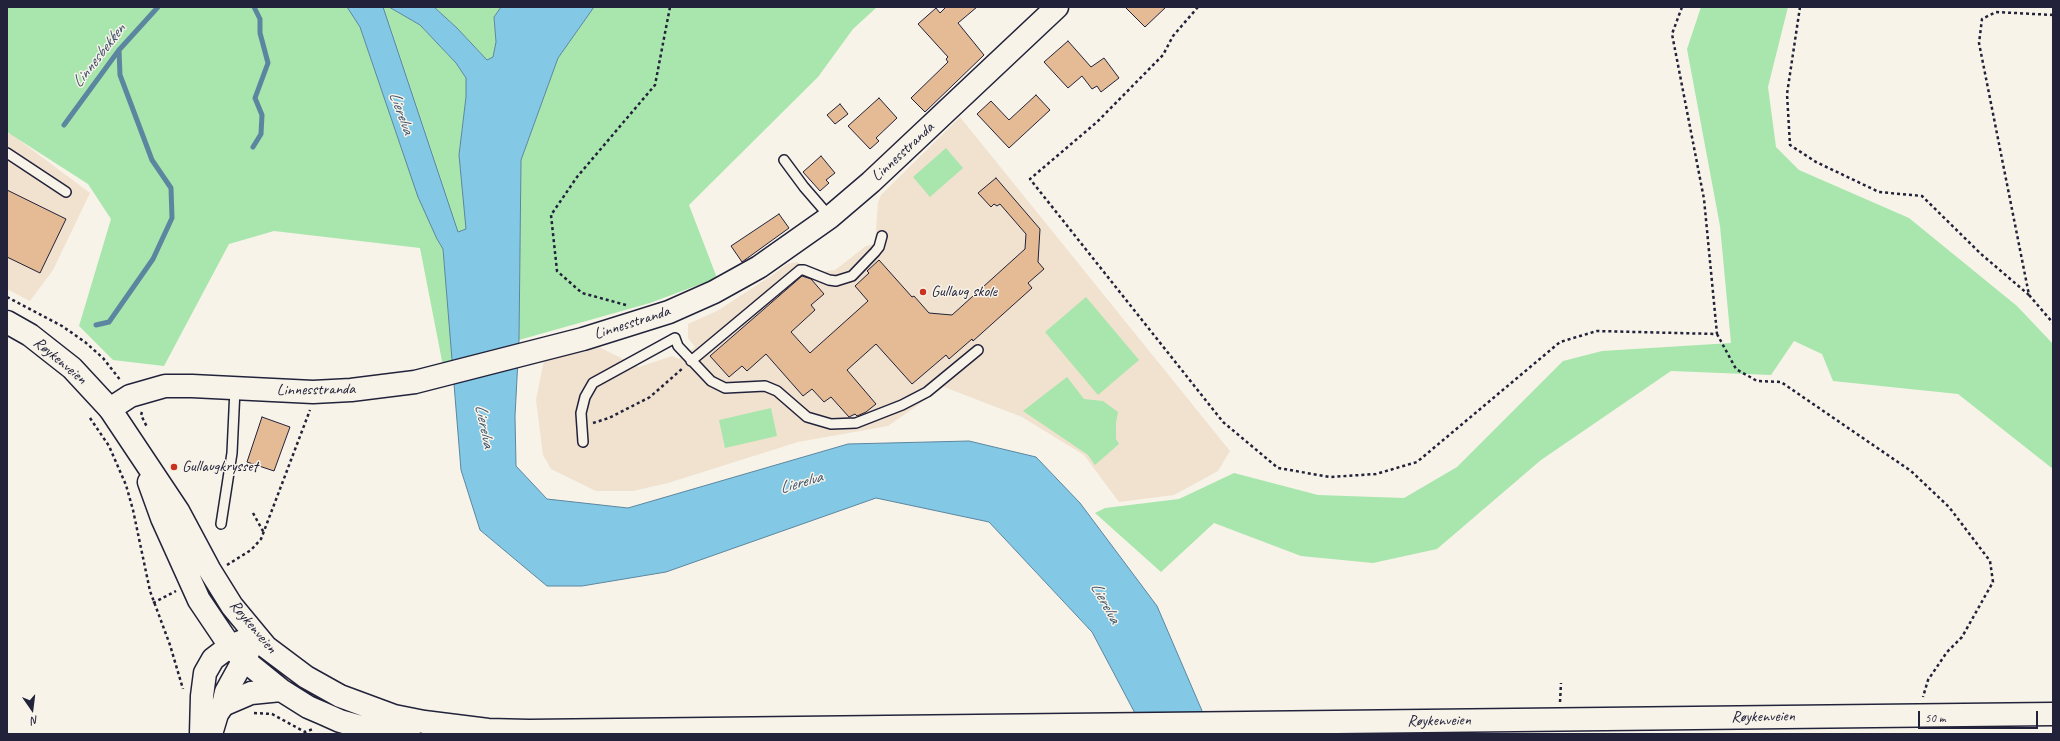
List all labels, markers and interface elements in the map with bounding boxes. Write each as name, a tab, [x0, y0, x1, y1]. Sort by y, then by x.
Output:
water label: Linnesbekken	[68, 20, 130, 92]
water label: Lierelva	[384, 89, 418, 137]
street label: Linnesstranda	[868, 118, 938, 186]
place label: Gullaug skole	[931, 282, 997, 302]
marker: Gullaug skole	[918, 287, 928, 297]
street label: Linnesstranda	[592, 302, 672, 344]
street label: Røykenveien	[29, 333, 91, 389]
street label: Linnesstranda	[277, 380, 355, 400]
water label: Lierelva	[470, 403, 498, 449]
place label: Gullaugkrysset	[182, 457, 258, 477]
marker: Gullaugkrysset	[169, 462, 179, 472]
water label: Lierelva	[777, 467, 825, 499]
water label: Lierelva	[1085, 579, 1125, 627]
street label: Røykenveien	[225, 596, 281, 658]
north arrow	[12, 689, 52, 729]
scale bar	[1920, 703, 2040, 729]
street label: Røykenveien	[1731, 707, 1795, 727]
text: 50 m	[1925, 710, 1945, 726]
street label: Røykenveien	[1407, 711, 1471, 731]
text: N	[30, 713, 40, 728]

